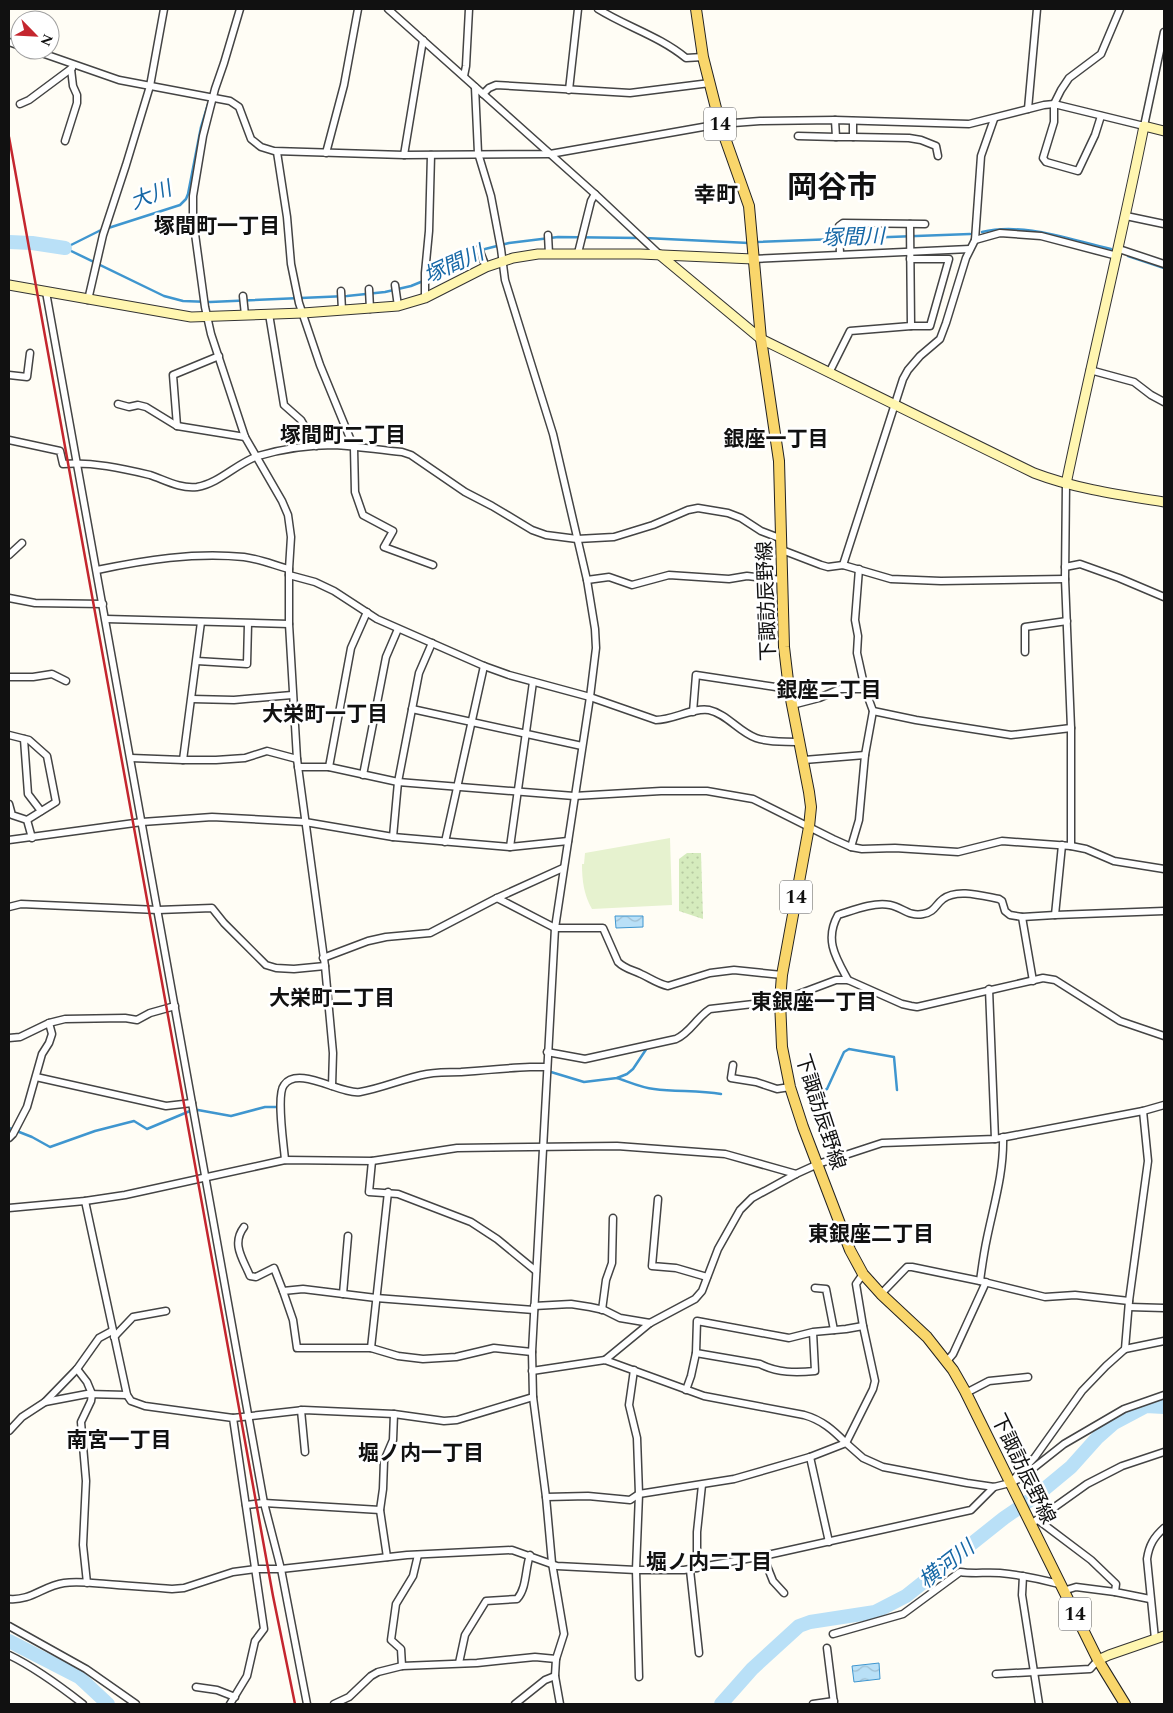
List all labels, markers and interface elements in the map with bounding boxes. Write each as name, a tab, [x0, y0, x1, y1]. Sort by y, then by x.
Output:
north arrow	[10, 10, 60, 60]
text: N	[35, 31, 58, 50]
road number: 14	[704, 108, 736, 140]
district label: 岡谷市	[787, 165, 877, 211]
water label: 大川	[126, 173, 178, 218]
district label: 幸町	[694, 179, 738, 212]
district label: 塚間町一丁目	[154, 211, 280, 243]
water label: 塚間川	[821, 221, 887, 255]
water label: 塚間川	[419, 237, 491, 292]
district label: 塚間町二丁目	[280, 420, 406, 452]
district label: 銀座一丁目	[724, 424, 829, 456]
street label: 下諏訪辰野線	[750, 541, 784, 661]
district label: 銀座二丁目	[777, 675, 882, 707]
district label: 大栄町一丁目	[262, 699, 388, 731]
road number: 14	[780, 880, 812, 914]
district label: 大栄町二丁目	[269, 983, 395, 1015]
district label: 東銀座一丁目	[751, 987, 877, 1019]
street label: 下諏訪辰野線	[787, 1050, 853, 1174]
district label: 東銀座二丁目	[808, 1219, 934, 1251]
street label: 下諏訪辰野線	[983, 1408, 1063, 1530]
district label: 南宮一丁目	[67, 1425, 172, 1457]
district label: 堀ノ内一丁目	[358, 1438, 484, 1470]
water label: 横河川	[912, 1532, 983, 1597]
district label: 堀ノ内二丁目	[646, 1547, 772, 1579]
road number: 14	[1059, 1598, 1091, 1630]

